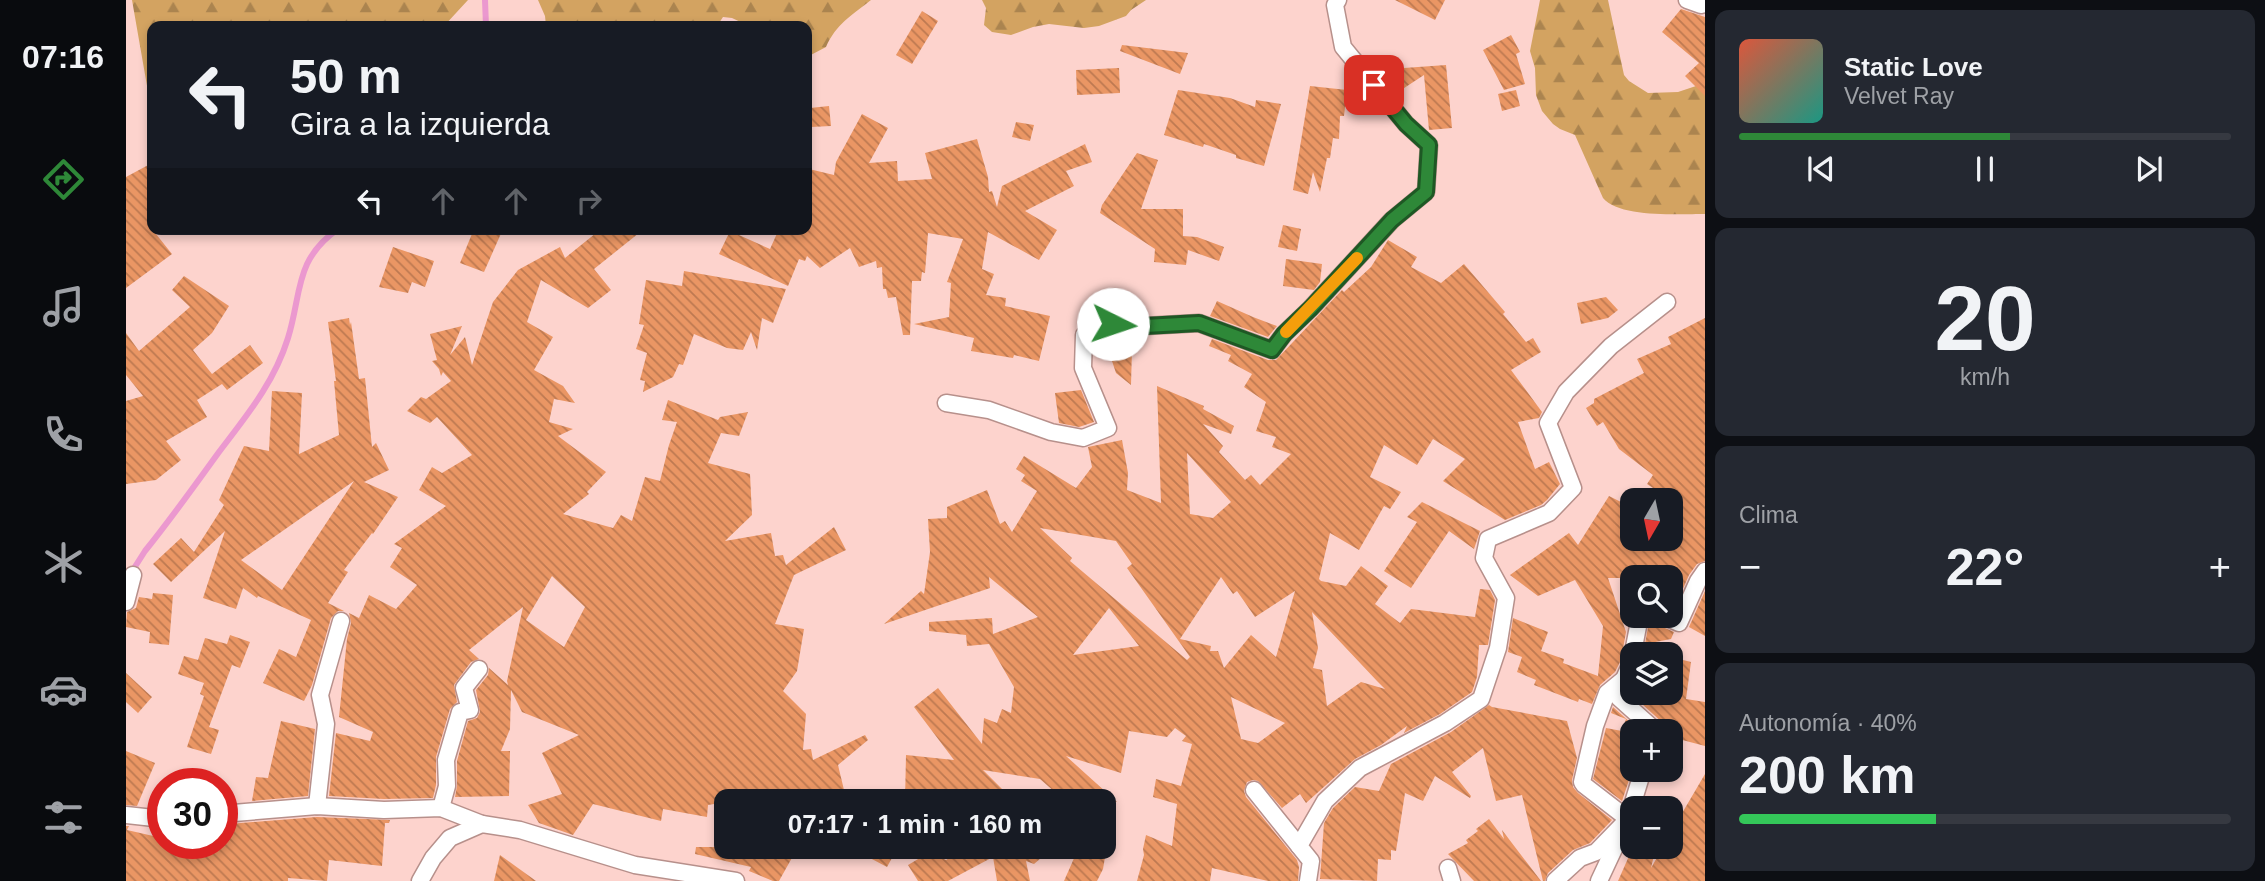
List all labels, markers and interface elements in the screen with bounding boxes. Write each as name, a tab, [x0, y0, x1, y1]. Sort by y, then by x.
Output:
text: 07:16	[22, 39, 104, 75]
icon: left	[175, 49, 266, 140]
text: 50 m	[290, 49, 402, 103]
text: Static Love	[1844, 52, 1983, 82]
pin	[1344, 55, 1404, 115]
icon: arrive	[1355, 66, 1393, 104]
text: Velvet Ray	[1844, 83, 1954, 109]
text: Gira a la izquierda	[290, 106, 550, 142]
icon: previous	[1802, 150, 1840, 188]
icon: pause	[1966, 150, 2004, 188]
icon: next	[2130, 150, 2168, 188]
icon: directions	[39, 155, 88, 204]
icon: left	[351, 182, 389, 220]
icon: ahead	[424, 182, 462, 220]
icon: ahead	[497, 182, 535, 220]
icon: right	[570, 182, 608, 220]
text: 20	[1934, 268, 2036, 369]
icon: music	[39, 282, 88, 331]
position arrow	[1076, 287, 1150, 361]
text: km/h	[1960, 364, 2010, 390]
icon: phone	[39, 410, 88, 459]
north arrow	[1620, 488, 1684, 551]
map controls	[1620, 488, 1683, 859]
text: Clima	[1739, 502, 1798, 528]
icon: climate	[39, 538, 88, 587]
text: 22°	[1946, 538, 2024, 596]
text: −	[1739, 546, 1761, 588]
text: +	[2209, 546, 2231, 588]
button: search	[1620, 565, 1683, 628]
button: layers	[1620, 642, 1683, 705]
icon: car	[39, 665, 88, 714]
text: Autonomía · 40%	[1739, 710, 1917, 736]
button: +	[1620, 719, 1683, 782]
text: 200 km	[1739, 746, 1915, 804]
speed limit sign: 30	[147, 768, 238, 859]
icon: filters	[39, 793, 88, 842]
button: −	[1620, 796, 1683, 859]
text: 07:17 · 1 min · 160 m	[788, 809, 1042, 839]

